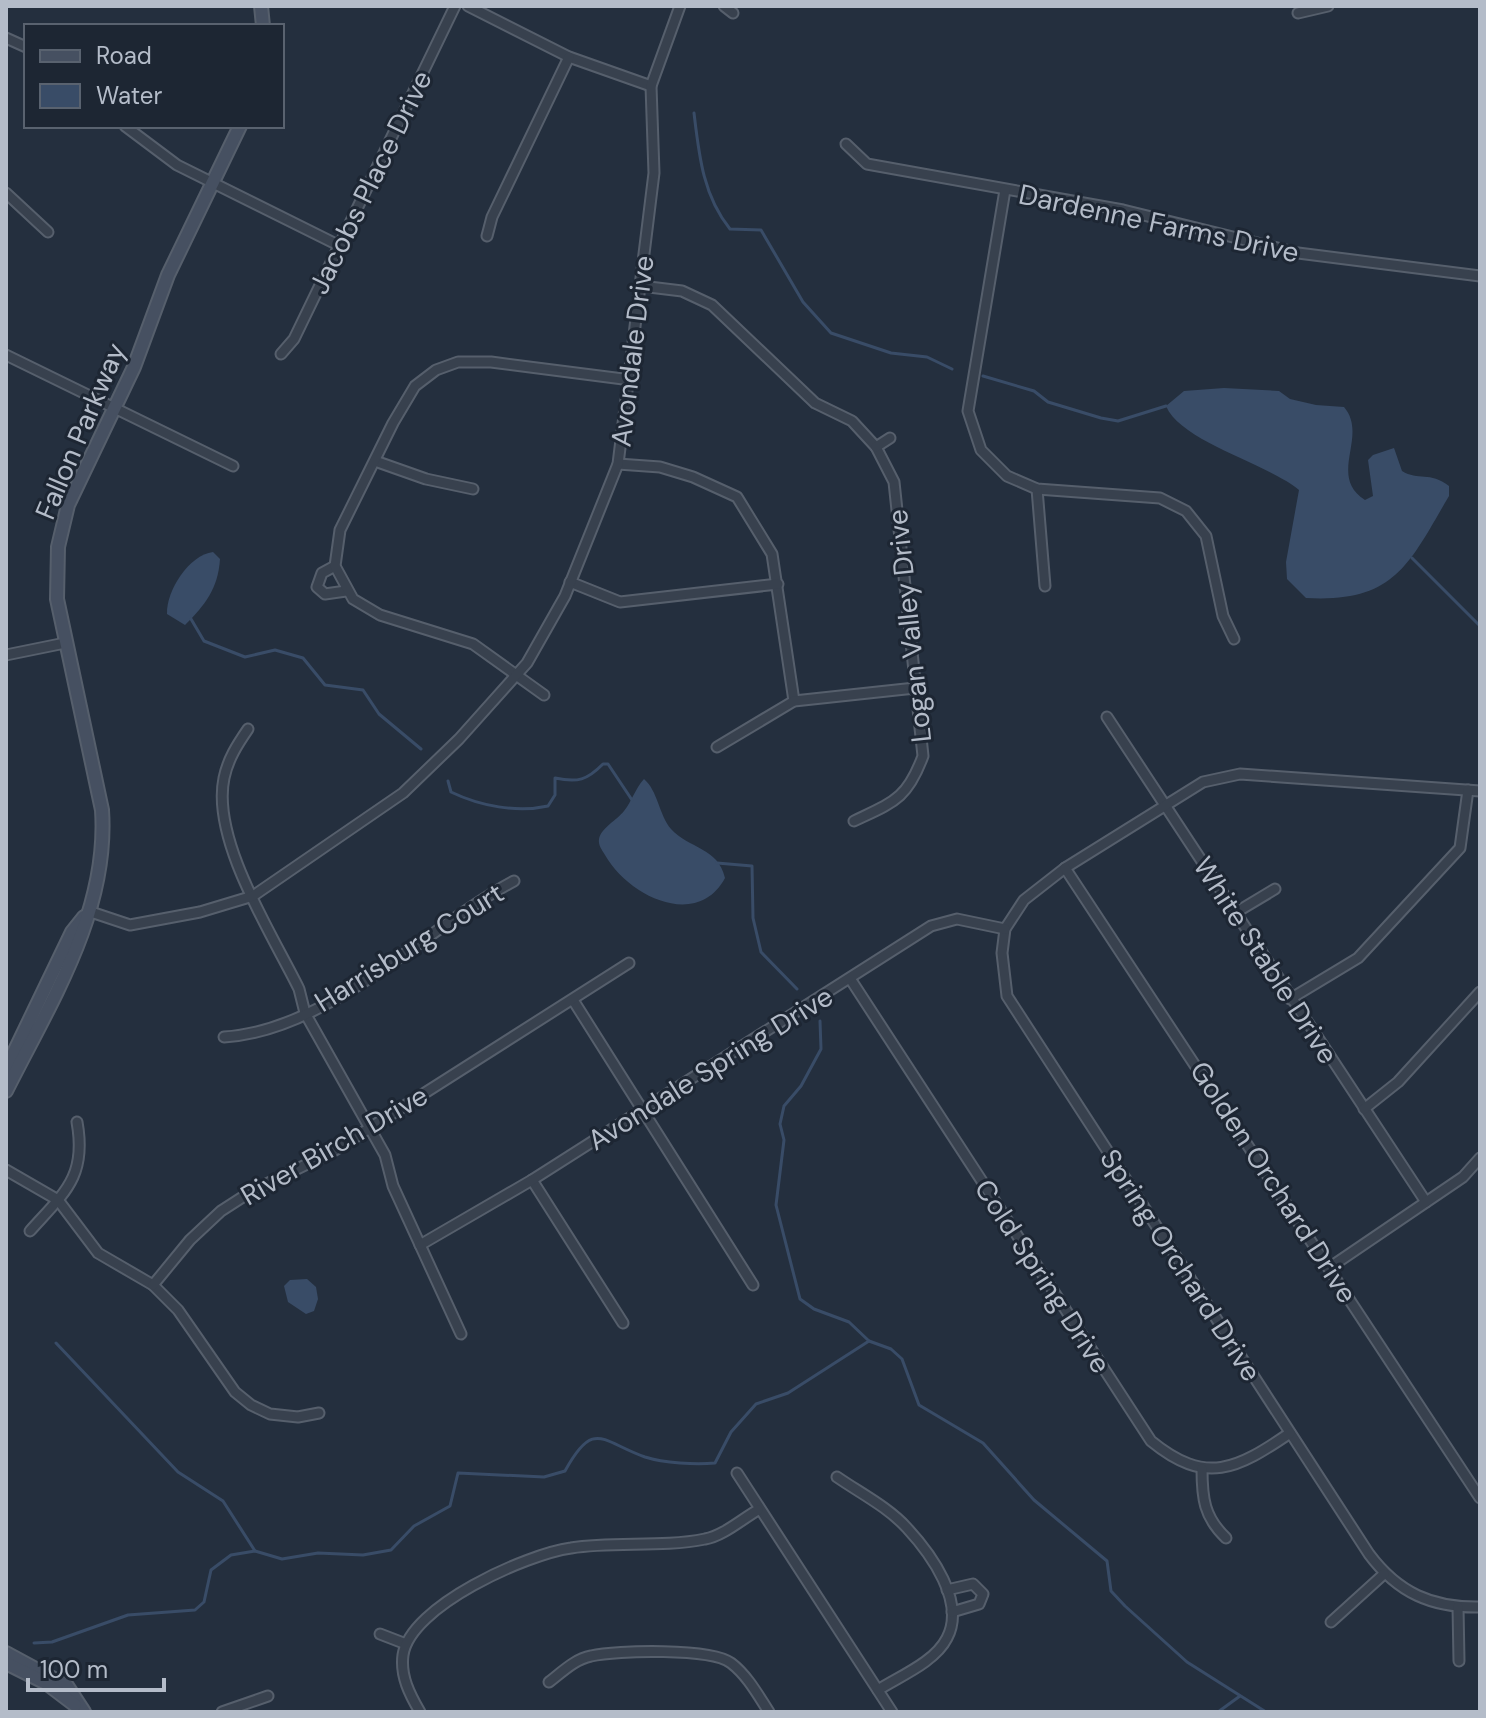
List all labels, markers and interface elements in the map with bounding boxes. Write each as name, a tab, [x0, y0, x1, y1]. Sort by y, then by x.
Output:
legend	[24, 24, 284, 128]
text: Road	[96, 40, 152, 71]
street label: Jacobs Place Drive	[300, 64, 441, 300]
text: Water	[96, 80, 162, 111]
street label: Dardenne Farms Drive	[1015, 176, 1302, 271]
street label: Avondale Drive	[602, 253, 663, 449]
street label: Fallon Parkway	[27, 337, 134, 525]
street label: Logan Valley Drive	[879, 508, 940, 744]
street label: White Stable Drive	[1185, 850, 1346, 1071]
street label: Harrisburg Court	[308, 874, 511, 1020]
street label: Avondale Spring Drive	[581, 978, 840, 1159]
street label: Golden Orchard Drive	[1182, 1054, 1366, 1310]
street label: River Birch Drive	[234, 1077, 435, 1214]
street label: Spring Orchard Drive	[1092, 1142, 1270, 1389]
street label: Cold Spring Drive	[966, 1172, 1119, 1380]
scale bar	[28, 1642, 164, 1692]
text: 100 m	[40, 1654, 108, 1685]

